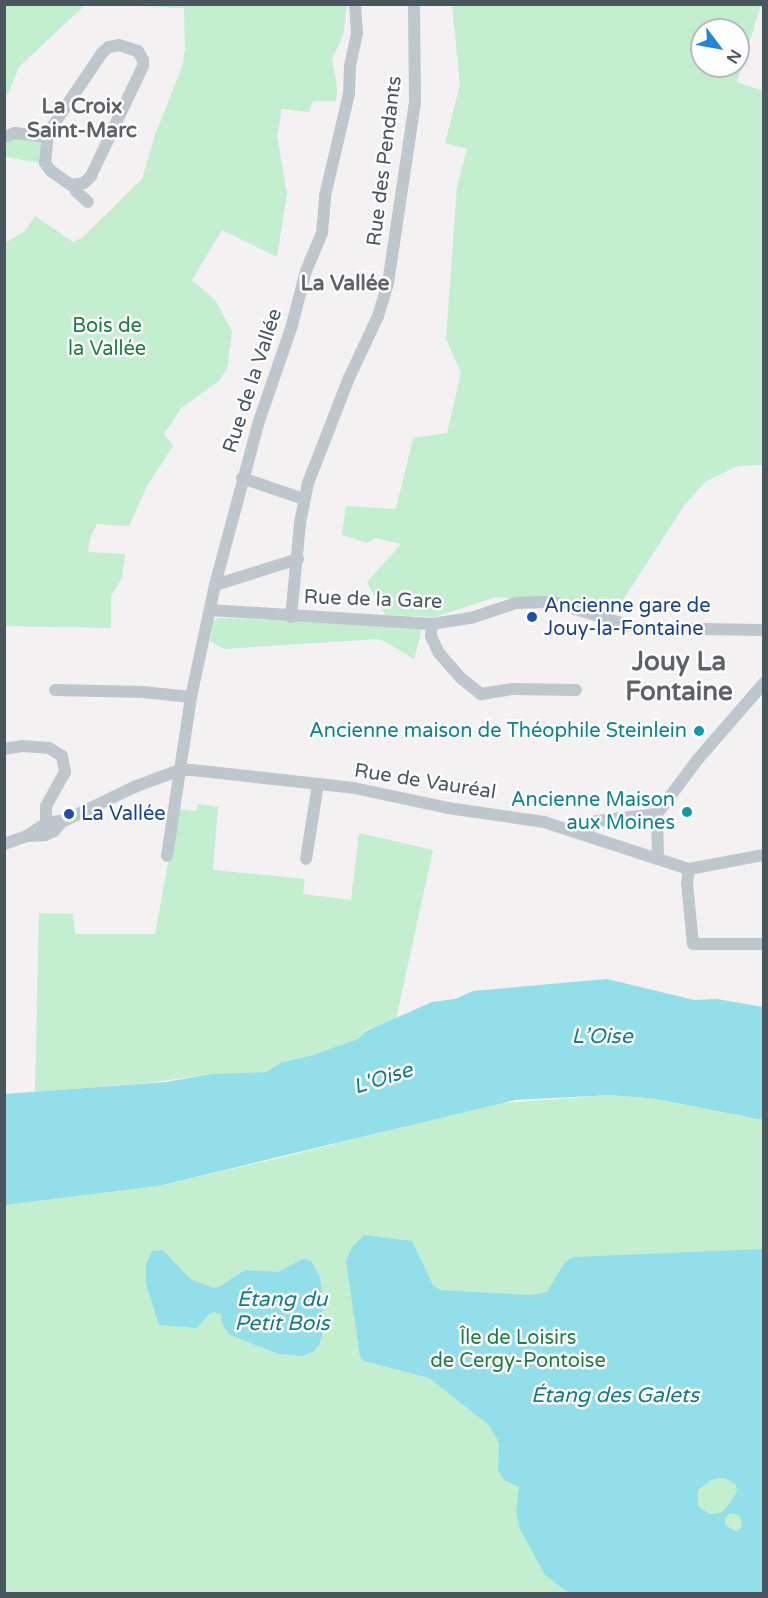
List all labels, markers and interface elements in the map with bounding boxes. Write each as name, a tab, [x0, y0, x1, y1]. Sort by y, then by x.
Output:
north arrow	[690, 18, 750, 78]
text: N	[722, 46, 745, 67]
street label: Rue des Pendants	[363, 74, 407, 248]
district label: La Croix Saint-Marc	[27, 94, 137, 144]
district label: La Vallée	[301, 271, 389, 297]
street label: Rue de la Vallée	[218, 306, 288, 456]
park label: Bois de la Vallée	[68, 315, 146, 362]
street label: Rue de la Gare	[303, 586, 443, 614]
place label: Ancienne gare de Jouy-la-Fontaine	[544, 594, 710, 641]
marker: Ancienne gare de Jouy-la-Fontaine	[525, 610, 539, 624]
district label: Jouy La Fontaine	[625, 646, 733, 708]
place label: Ancienne maison de Théophile Steinlein	[309, 719, 687, 743]
marker: Ancienne maison de Théophile Steinlein	[692, 724, 706, 738]
street label: Rue de Vauréal	[352, 759, 498, 805]
place label: Ancienne Maison aux Moines	[511, 789, 675, 836]
place label: La Vallée	[81, 802, 166, 826]
marker: Ancienne Maison aux Moines	[680, 805, 694, 819]
marker: La Vallée	[62, 807, 76, 821]
water label: L’Oise	[571, 1024, 633, 1050]
water label: L'Oise	[350, 1058, 416, 1100]
water label: Étang du Petit Bois	[235, 1287, 329, 1337]
park label: Île de Loisirs de Cergy-Pontoise	[430, 1326, 606, 1373]
water label: Étang des Galets	[531, 1383, 699, 1409]

